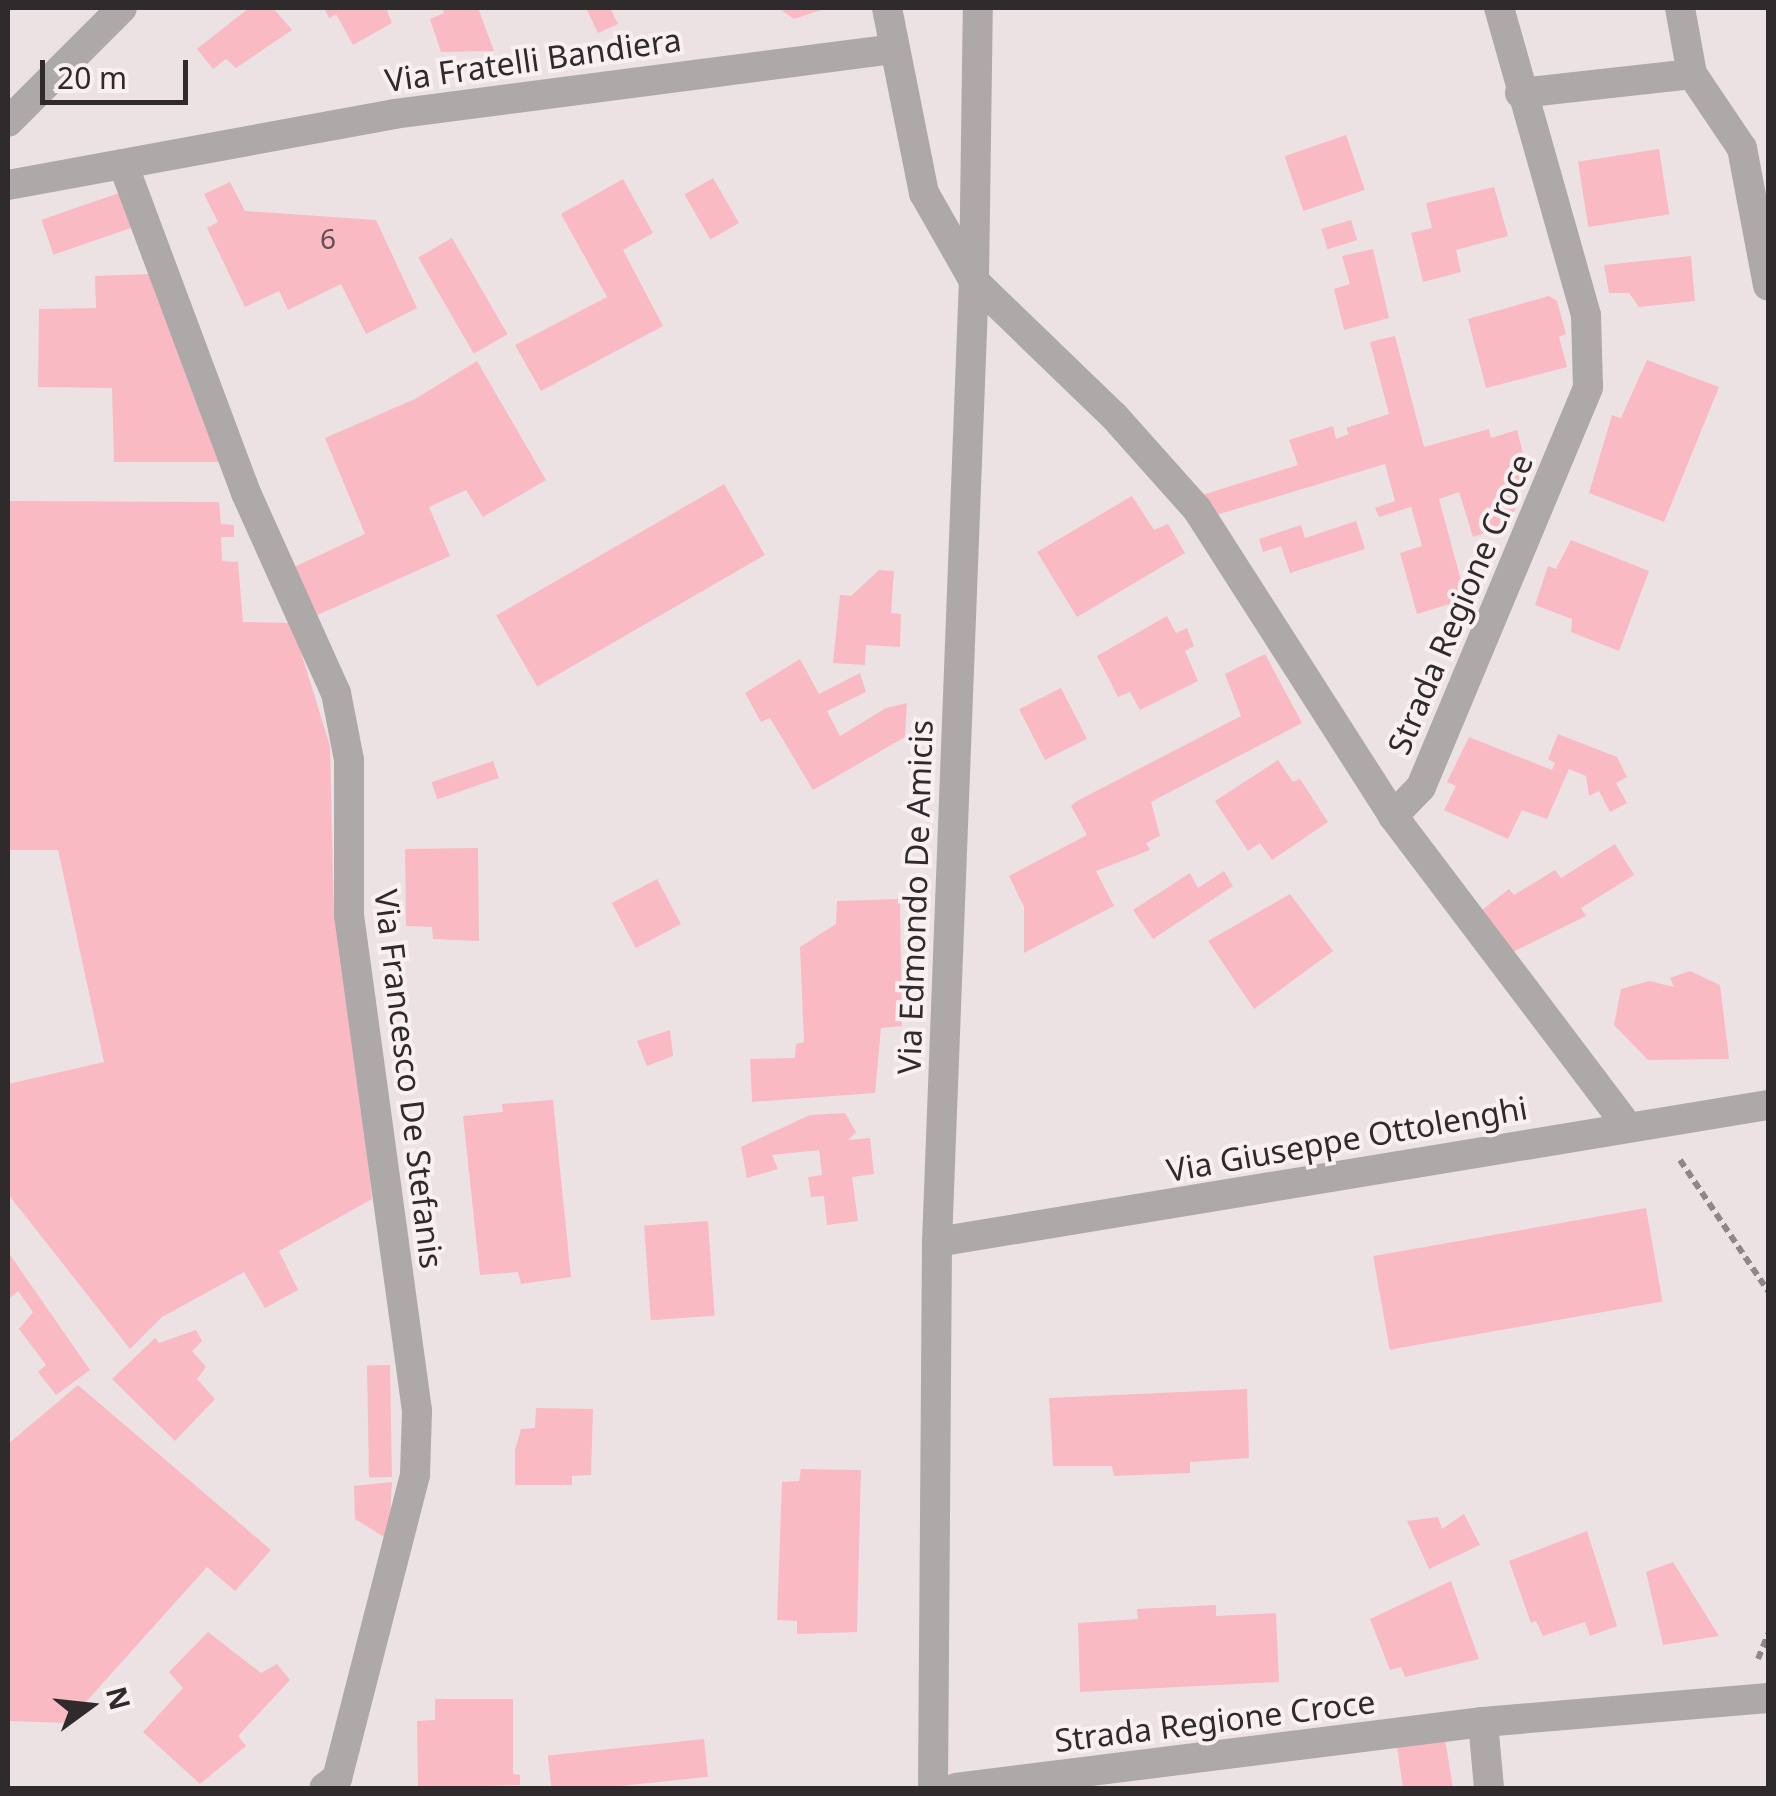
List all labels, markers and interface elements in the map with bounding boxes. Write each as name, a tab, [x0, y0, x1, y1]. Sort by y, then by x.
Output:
street label: Via Fratelli Bandiera	[382, 20, 684, 100]
scale bar	[45, 40, 192, 102]
text: 20 m	[57, 57, 127, 98]
house number: 6	[320, 221, 336, 255]
street label: Strada Regione Croce	[1379, 448, 1541, 760]
street label: Via Edmondo De Amicis	[890, 719, 940, 1075]
street label: Via Francesco De Stefanis	[367, 887, 451, 1271]
street label: Via Giuseppe Ottolenghi	[1164, 1088, 1530, 1190]
north arrow	[40, 1656, 140, 1756]
text: N	[98, 1682, 140, 1714]
street label: Strada Regione Croce	[1053, 1682, 1377, 1760]

